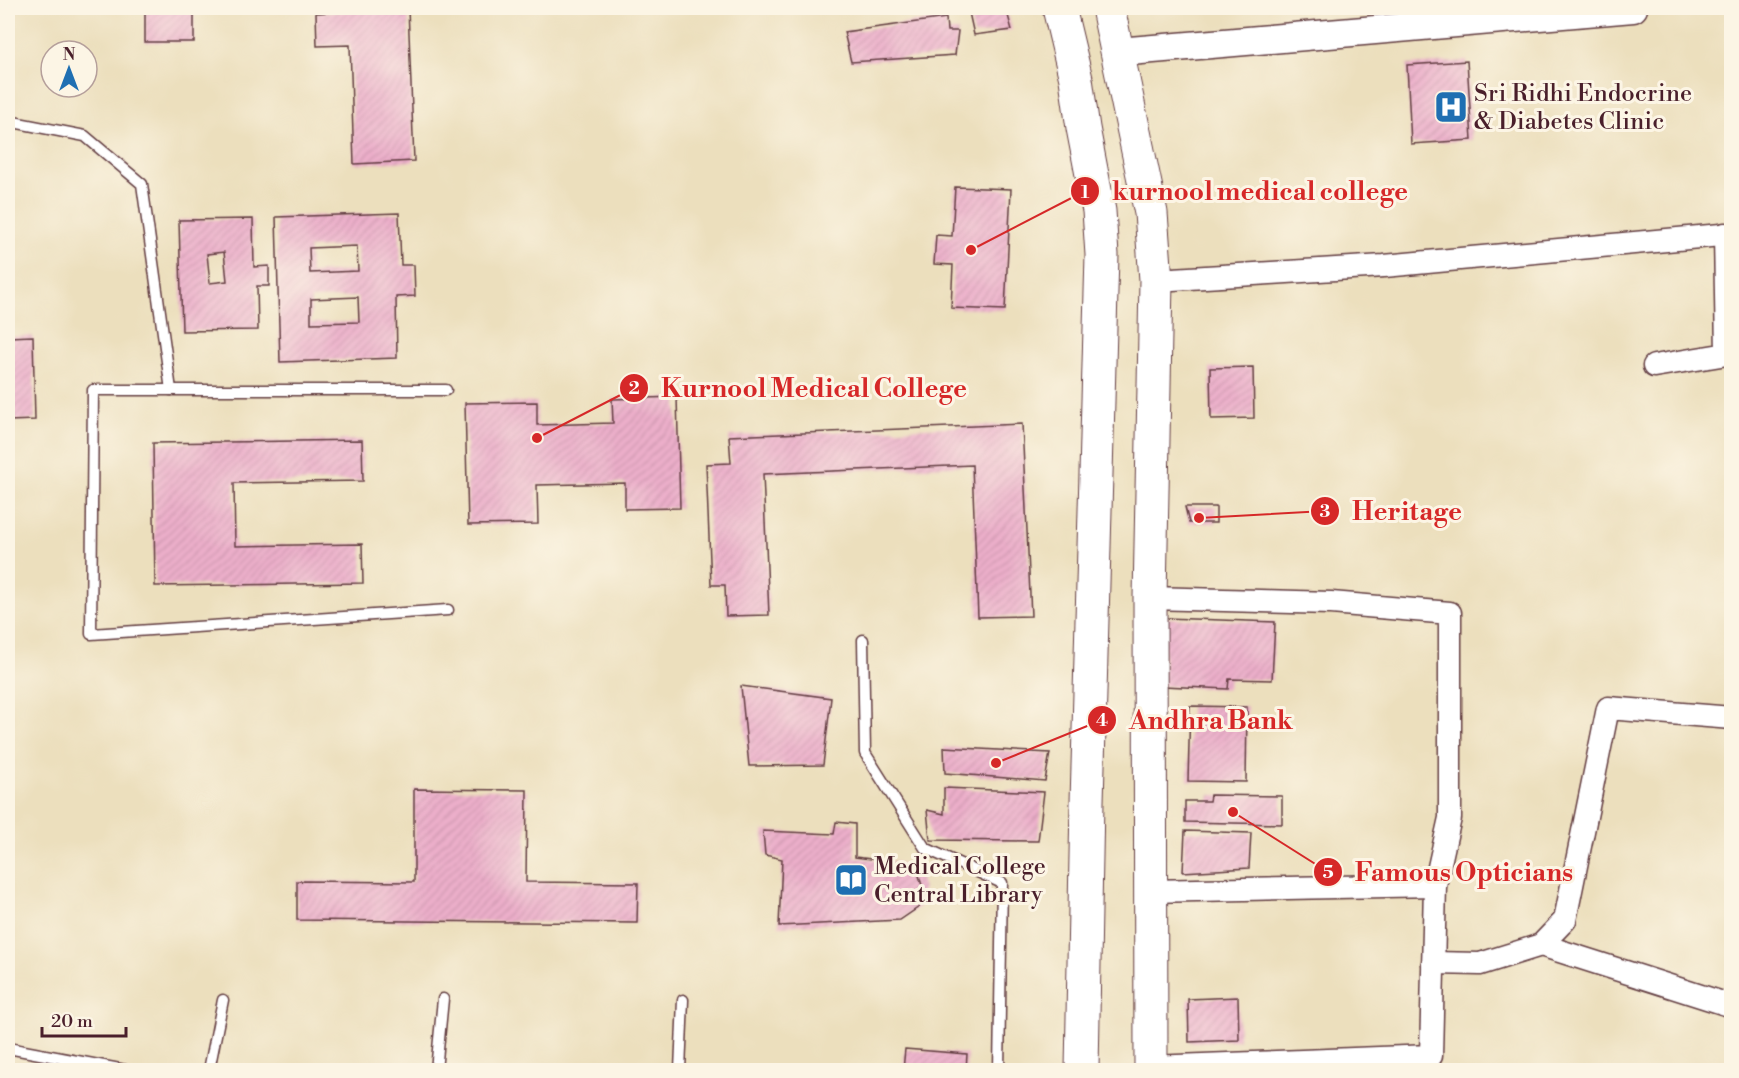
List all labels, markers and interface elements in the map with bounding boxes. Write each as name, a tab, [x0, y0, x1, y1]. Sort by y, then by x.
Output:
north arrow	[39, 39, 99, 99]
text: N	[63, 45, 76, 65]
place label: Sri Ridhi Endocrine & Diabetes Clinic	[1474, 79, 1692, 137]
hospital icon: Sri Ridhi Endocrine & Diabetes Clinic	[1433, 89, 1469, 125]
callout: kurnool medical college	[1070, 169, 1420, 213]
text: kurnool medical college	[1112, 176, 1408, 208]
text: 1	[1081, 181, 1090, 204]
callout: Kurnool Medical College	[619, 366, 979, 410]
text: Kurnool Medical College	[661, 373, 967, 405]
text: 2	[628, 377, 640, 400]
callout: Heritage	[1310, 489, 1474, 533]
text: Heritage	[1352, 496, 1462, 528]
text: 3	[1320, 500, 1331, 523]
callout: Andhra Bank	[1087, 698, 1305, 742]
text: Andhra Bank	[1128, 705, 1294, 737]
text: 4	[1096, 709, 1108, 732]
callout: Famous Opticians	[1313, 850, 1585, 894]
place label: Medical College Central Library	[874, 852, 1046, 910]
text: Famous Opticians	[1355, 857, 1573, 889]
text: 5	[1322, 861, 1334, 884]
library icon: Medical College Central Library	[833, 862, 869, 898]
scale bar	[42, 1000, 126, 1038]
text: 20 m	[51, 1010, 93, 1033]

